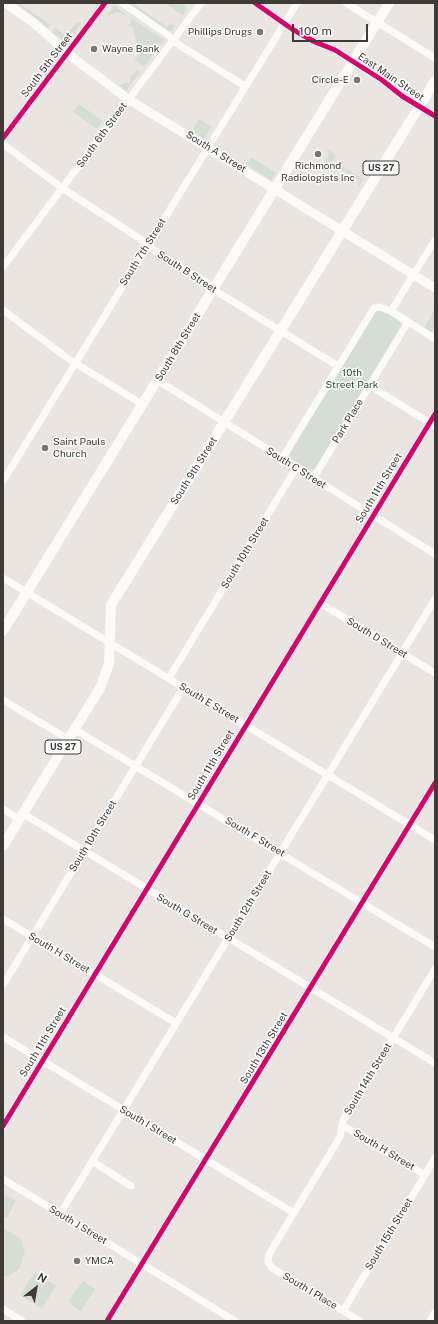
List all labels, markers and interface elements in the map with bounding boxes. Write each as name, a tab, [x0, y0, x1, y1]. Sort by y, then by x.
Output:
scale bar	[294, 16, 370, 42]
text: 100 m	[299, 24, 332, 38]
place label: Phillips Drugs	[188, 26, 252, 38]
marker: Phillips Drugs	[255, 27, 265, 37]
street label: South 5th Street	[19, 30, 75, 100]
place label: Wayne Bank	[102, 43, 159, 55]
marker: Wayne Bank	[89, 44, 99, 54]
street label: East Main Street	[356, 50, 426, 104]
place label: Circle-E	[312, 74, 349, 86]
marker: Circle-E	[352, 75, 362, 85]
street label: South 6th Street	[74, 100, 130, 170]
street label: South A Street	[184, 129, 248, 175]
marker: Richmond Radiologists Inc	[313, 149, 323, 159]
place label: Richmond Radiologists Inc	[281, 160, 355, 184]
road number: US 27	[363, 161, 399, 175]
street label: South 7th Street	[117, 216, 169, 288]
street label: South B Street	[155, 248, 219, 296]
street label: South 8th Street	[153, 310, 203, 384]
park label: 10th Street Park	[326, 367, 378, 390]
street label: Park Place	[330, 397, 366, 445]
street label: South 9th Street	[168, 435, 220, 507]
place label: Saint Pauls Church	[53, 436, 105, 460]
marker: Saint Pauls Church	[40, 443, 50, 453]
street label: South C Street	[264, 445, 328, 491]
street label: South 11th Street	[353, 451, 405, 525]
street label: South 10th Street	[219, 515, 271, 591]
street label: South D Street	[344, 615, 410, 661]
street label: South E Street	[177, 680, 241, 726]
street label: South 11th Street	[185, 728, 237, 802]
road number: US 27	[45, 740, 81, 754]
street label: South 10th Street	[67, 798, 119, 874]
street label: South F Street	[223, 814, 287, 860]
street label: South 12th Street	[222, 868, 274, 944]
street label: South G Street	[154, 891, 220, 937]
street label: South H Street	[26, 930, 92, 976]
street label: South 11th Street	[17, 1005, 69, 1079]
street label: South 13th Street	[238, 1010, 290, 1086]
street label: South 14th Street	[342, 1041, 394, 1117]
street label: South I Street	[117, 1103, 179, 1147]
street label: South H Street	[351, 1127, 417, 1173]
street label: South 15th Street	[363, 1196, 415, 1272]
street label: South J Street	[47, 1203, 109, 1247]
place label: YMCA	[85, 1255, 114, 1267]
marker: YMCA	[72, 1256, 82, 1266]
north arrow	[16, 1268, 56, 1308]
text: N	[35, 1270, 49, 1285]
street label: South I Place	[281, 1270, 339, 1312]

